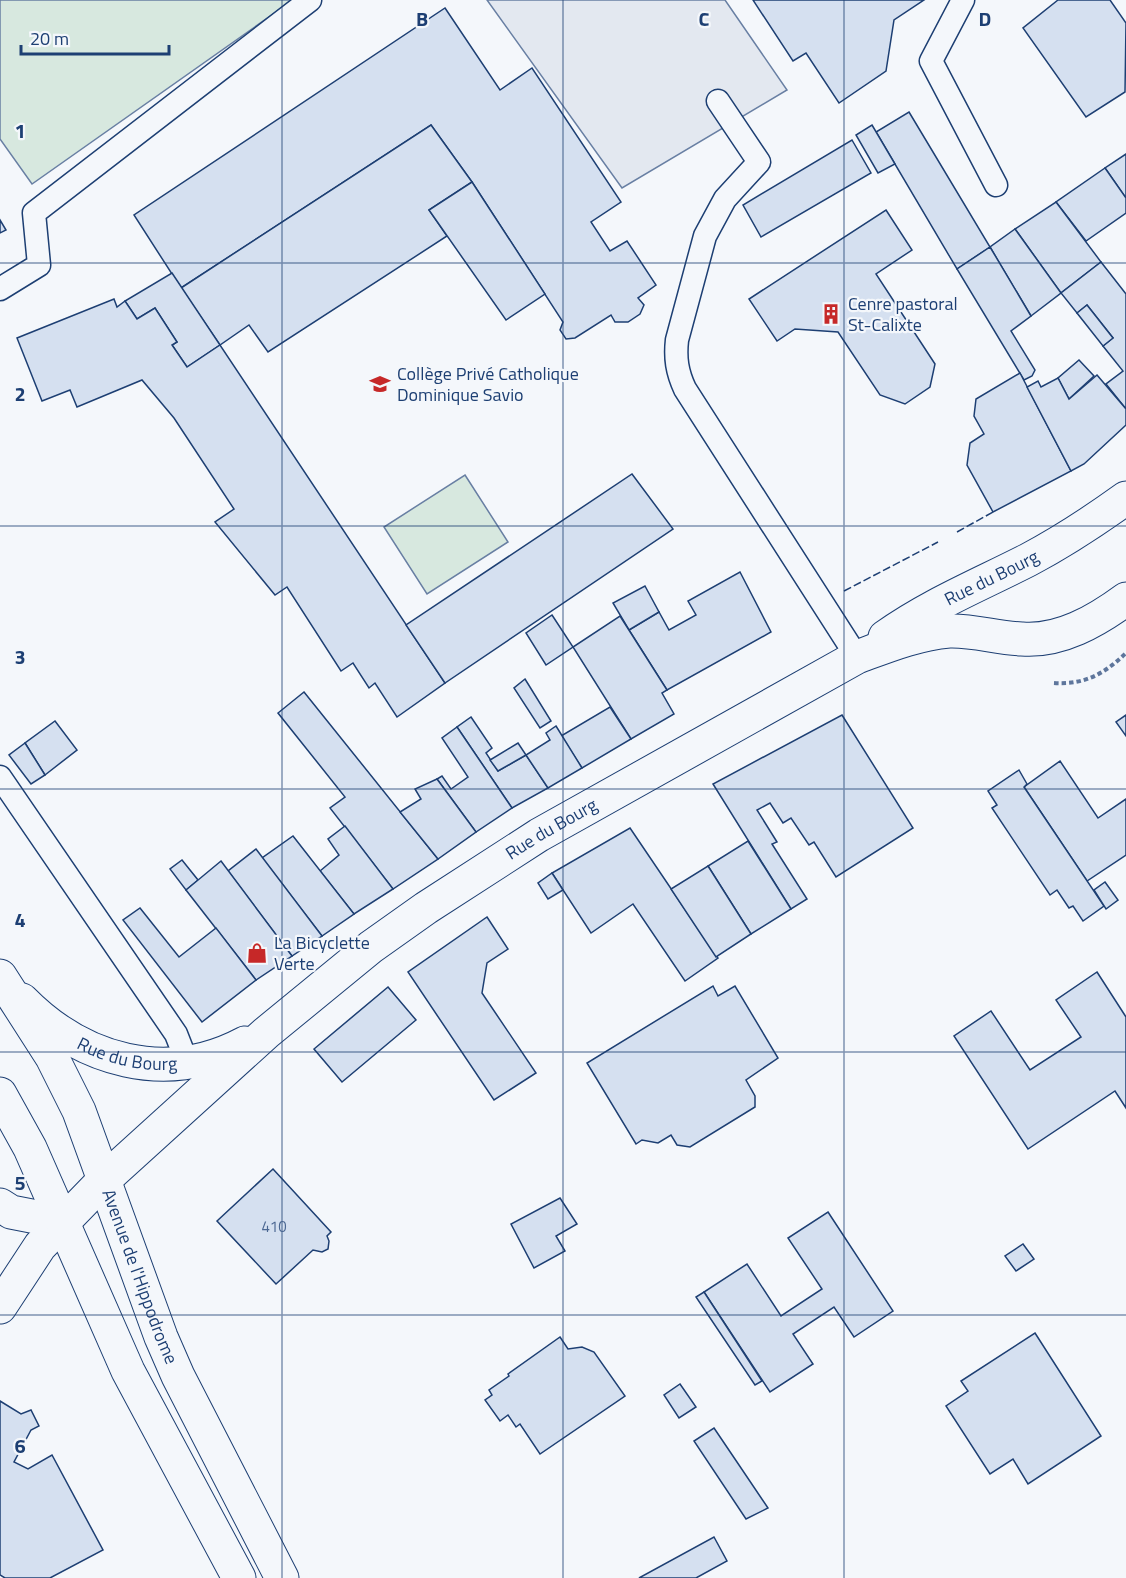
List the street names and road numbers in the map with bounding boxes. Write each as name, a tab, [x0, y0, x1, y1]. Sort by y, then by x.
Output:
street label: Rue du Bourg	[939, 543, 1043, 612]
street label: Rue du Bourg	[500, 791, 602, 866]
street label: Rue du Bourg	[73, 1030, 178, 1077]
street label: Avenue de l'Hippodrome	[95, 1185, 185, 1368]

